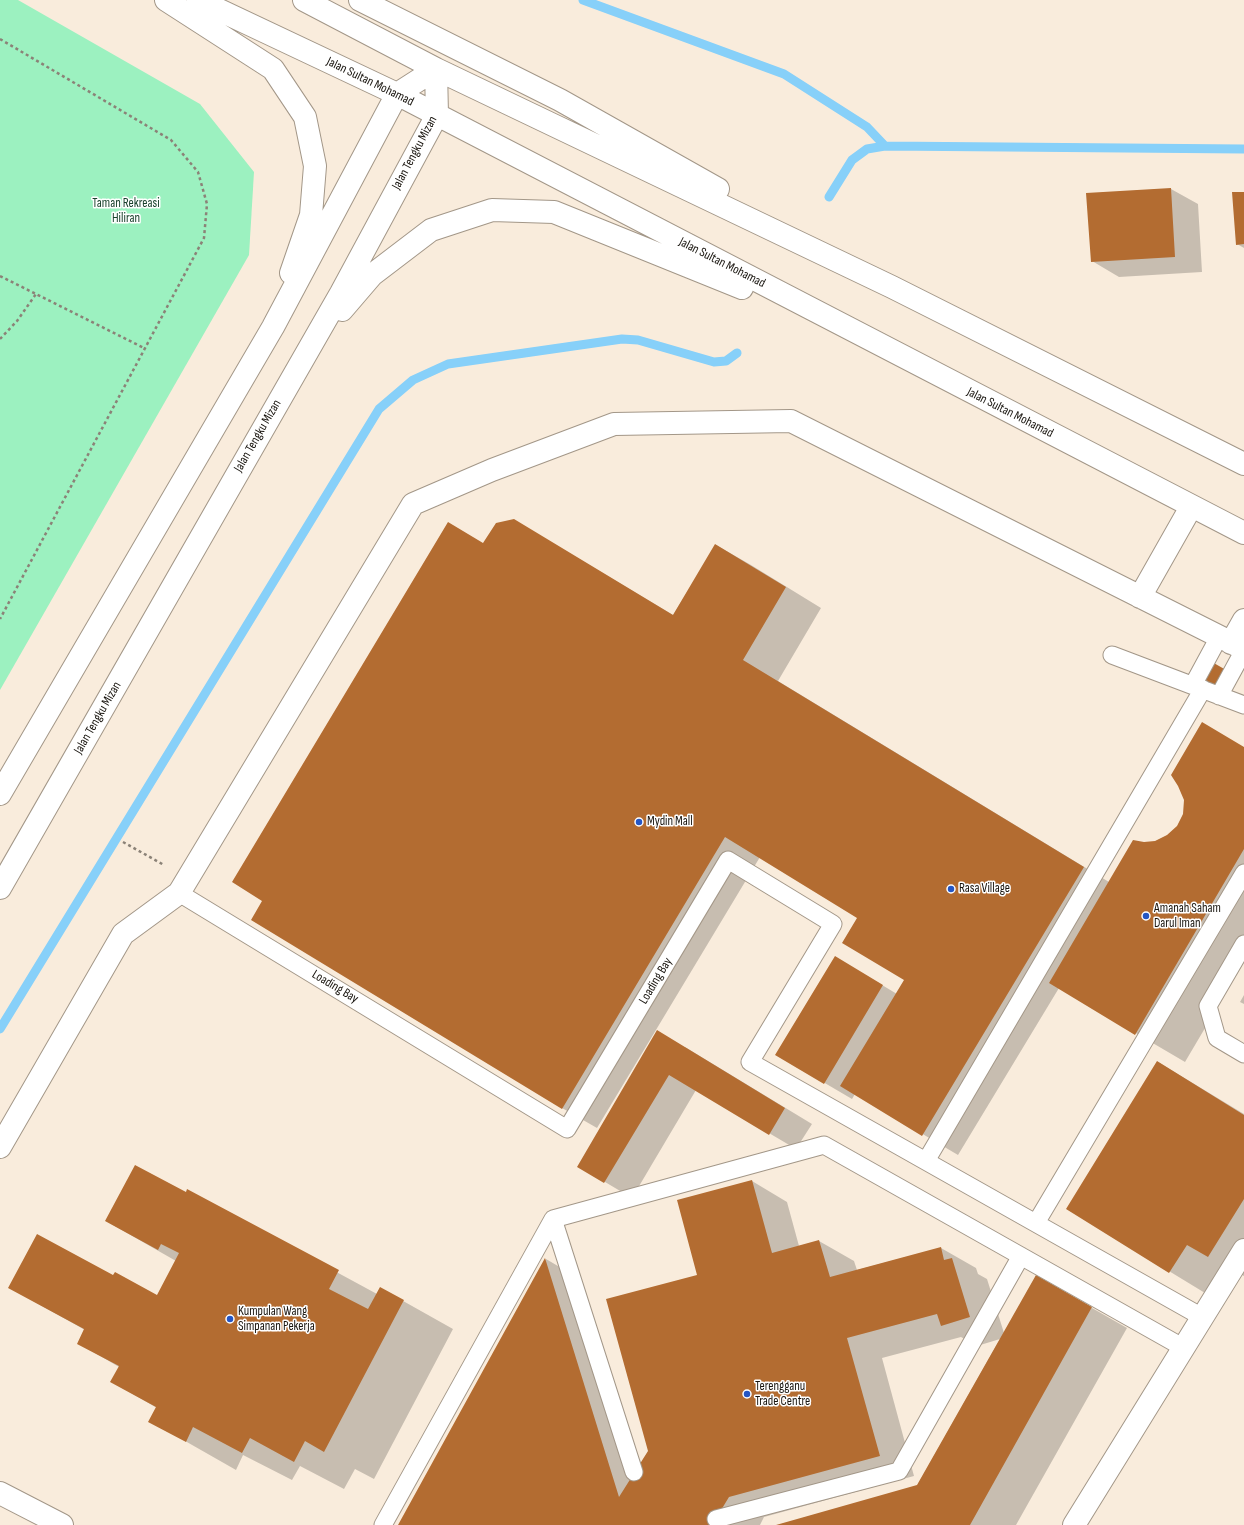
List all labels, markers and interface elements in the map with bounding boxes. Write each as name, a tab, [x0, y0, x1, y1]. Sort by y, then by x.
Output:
street label: Jalan Sultan Mohamad	[324, 54, 416, 110]
street label: Jalan Tengku Mizan	[389, 114, 441, 192]
park label: Taman Rekreasi Hiliran	[92, 196, 160, 227]
street label: Jalan Sultan Mohamad	[676, 234, 768, 292]
street label: Jalan Sultan Mohamad	[964, 384, 1056, 442]
street label: Jalan Tengku Mizan	[231, 397, 285, 475]
street label: Jalan Tengku Mizan	[71, 679, 125, 757]
place label: Mydin Mall	[647, 814, 693, 830]
marker: Mydin Mall	[634, 817, 644, 827]
place label: Rasa Village	[959, 881, 1010, 897]
marker: Rasa Village	[946, 884, 956, 894]
place label: Amanah Saham Darul Iman	[1154, 901, 1221, 932]
marker: Amanah Saham Darul Iman	[1141, 911, 1151, 921]
street label: Loading Bay	[636, 955, 676, 1007]
street label: Loading Bay	[309, 967, 361, 1007]
place label: Kumpulan Wang Simpanan Pekerja	[238, 1304, 315, 1335]
marker: Kumpulan Wang Simpanan Pekerja	[225, 1314, 235, 1324]
place label: Terengganu Trade Centre	[755, 1379, 810, 1410]
marker: Terengganu Trade Centre	[742, 1389, 752, 1399]

